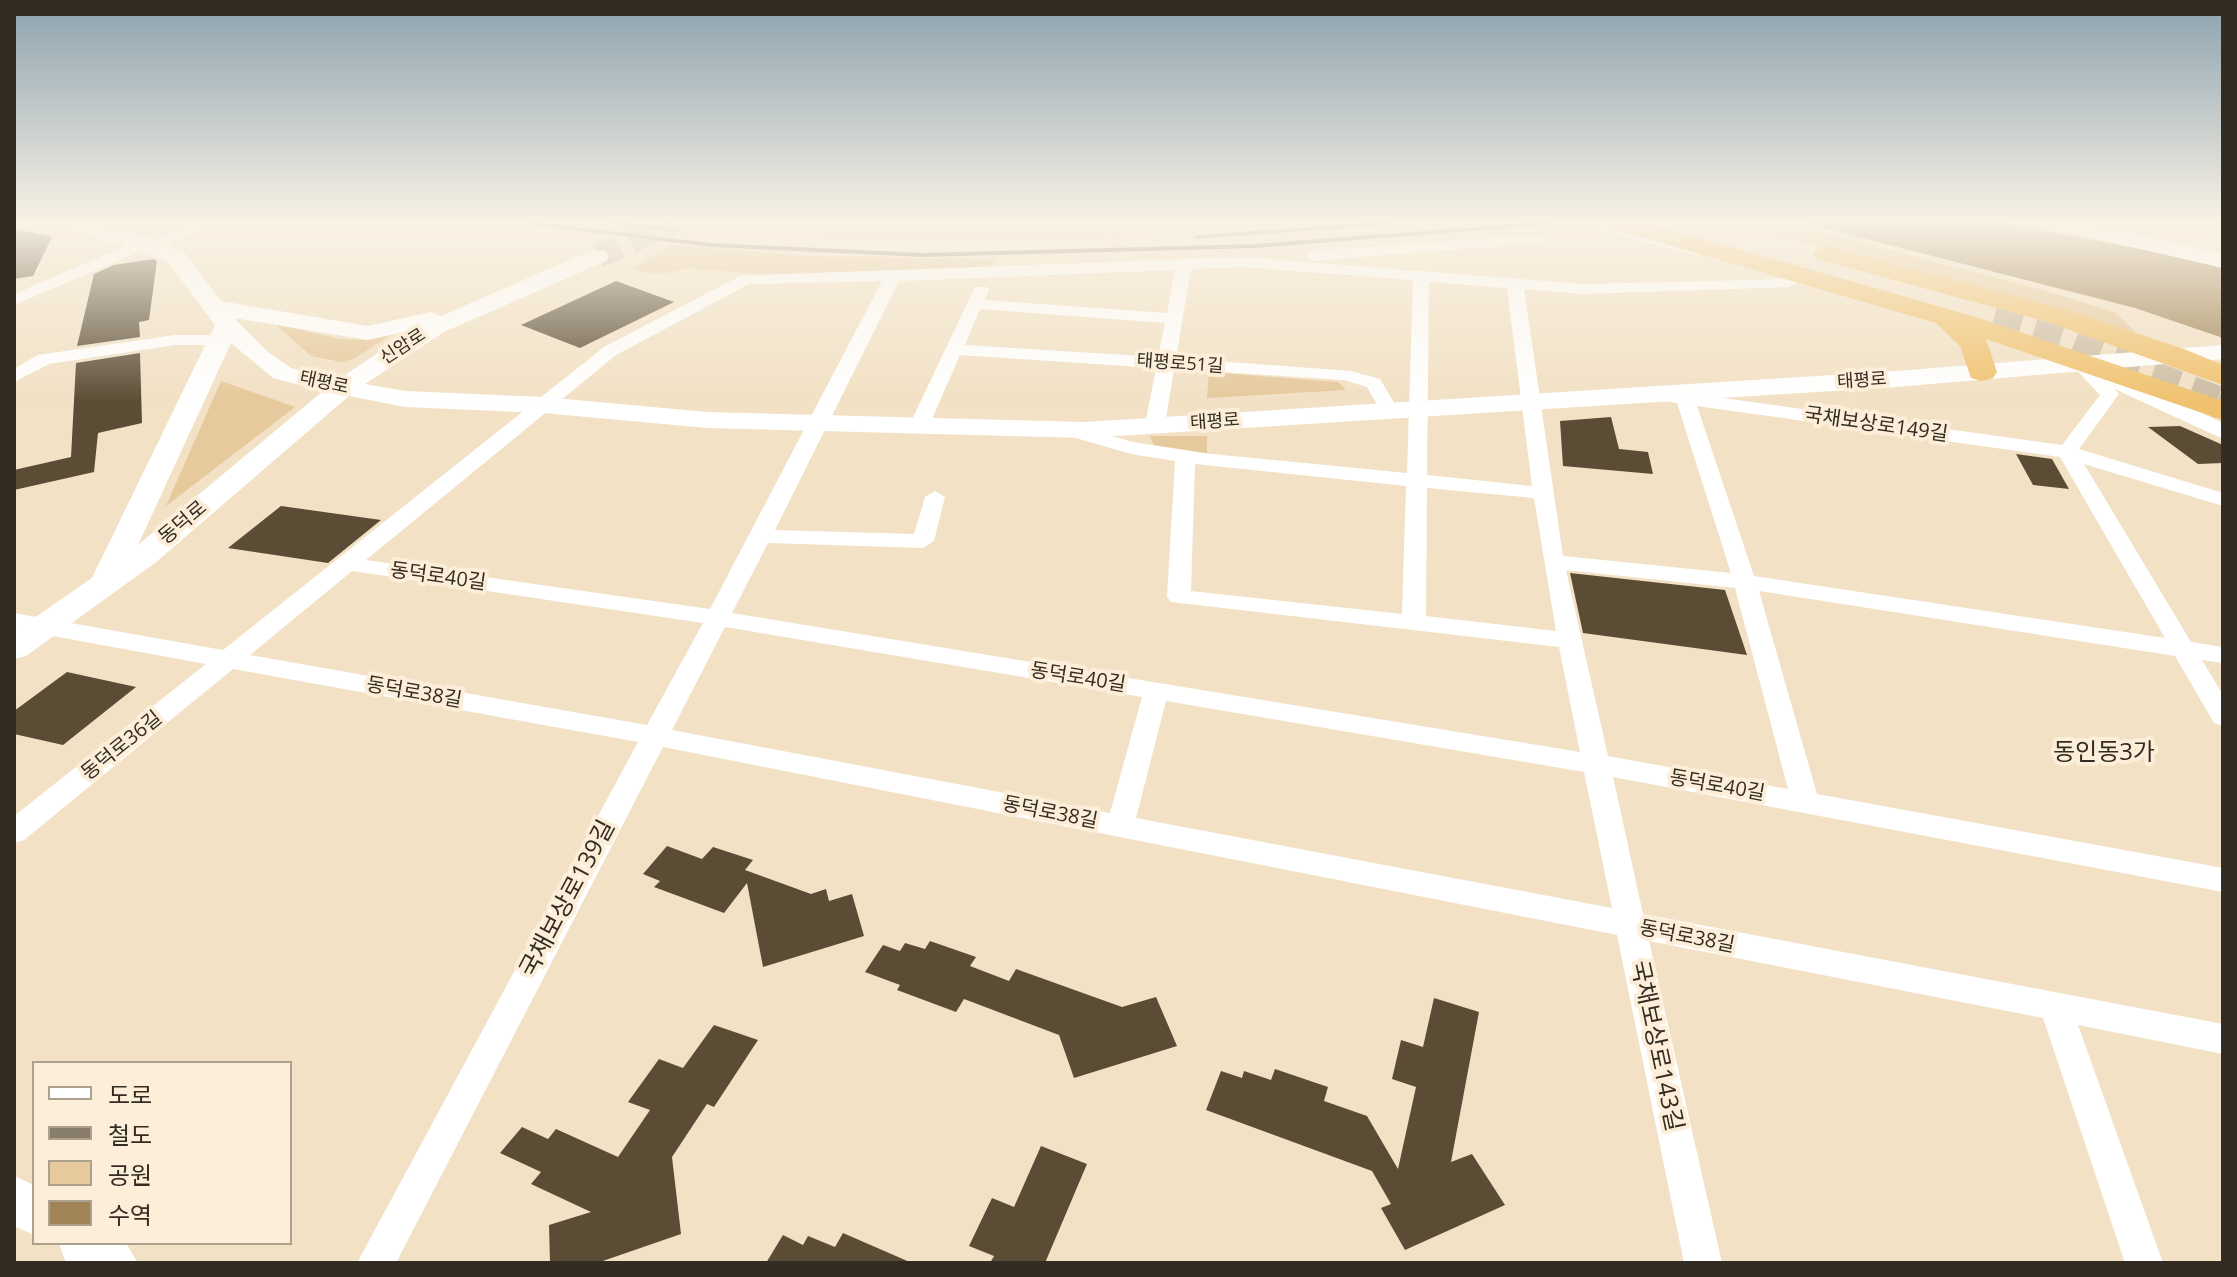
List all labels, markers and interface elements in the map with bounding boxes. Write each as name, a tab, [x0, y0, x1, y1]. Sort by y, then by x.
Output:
street label: 신암로	[376, 324, 430, 370]
street label: 태평로51길	[1136, 350, 1224, 378]
street label: 태평로	[297, 367, 351, 399]
street label: 태평로	[1836, 368, 1888, 394]
street label: 국채보상로149길	[1803, 403, 1949, 447]
street label: 태평로	[1189, 409, 1241, 435]
street label: 동덕로	[154, 496, 212, 550]
street label: 동덕로40길	[389, 558, 487, 596]
street label: 동덕로40길	[1028, 659, 1128, 697]
street label: 동덕로38길	[364, 673, 464, 713]
street label: 동덕로36길	[77, 706, 167, 786]
district label: 동인동3가	[2053, 739, 2155, 767]
street label: 동덕로40길	[1667, 766, 1767, 806]
street label: 동덕로38길	[1000, 792, 1100, 834]
street label: 국채보상로139길	[515, 816, 621, 982]
street label: 동덕로38길	[1637, 916, 1737, 958]
street label: 국채보상로143길	[1624, 958, 1688, 1134]
legend	[32, 1061, 292, 1245]
text: 도로	[108, 1078, 152, 1111]
text: 철도	[108, 1118, 152, 1151]
text: 공원	[108, 1158, 152, 1191]
text: 수역	[108, 1198, 152, 1231]

